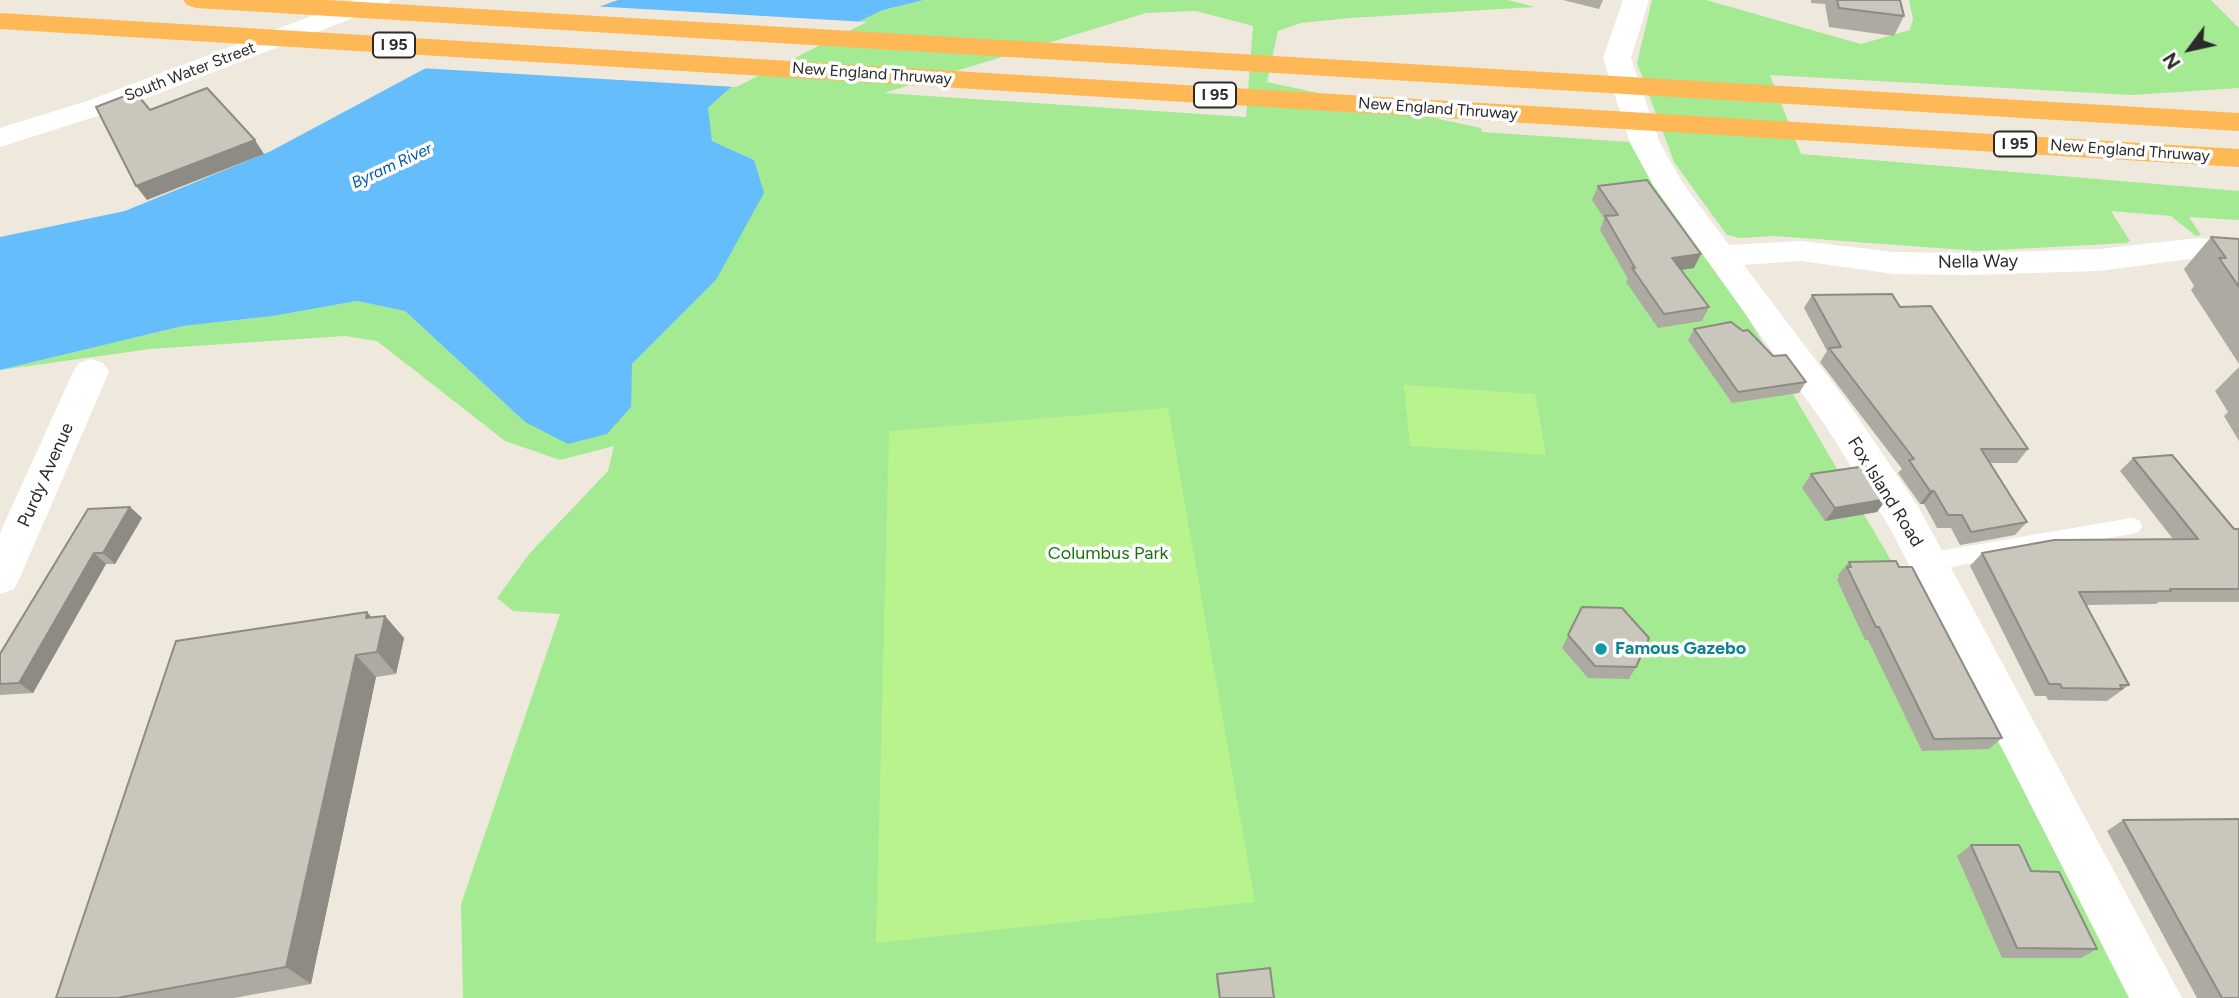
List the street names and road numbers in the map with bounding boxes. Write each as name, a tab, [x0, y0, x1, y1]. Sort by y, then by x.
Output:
road number: I 95	[373, 32, 415, 58]
street label: South Water Street	[122, 38, 258, 106]
street label: New England Thruway	[792, 59, 952, 89]
road number: I 95	[1194, 82, 1236, 108]
street label: New England Thruway	[1358, 94, 1518, 124]
road number: I 95	[1994, 132, 2036, 156]
street label: New England Thruway	[2050, 136, 2210, 166]
street label: Nella Way	[1938, 251, 2018, 273]
street label: Purdy Avenue	[13, 420, 79, 530]
street label: Fox Island Road	[1842, 433, 1928, 551]

